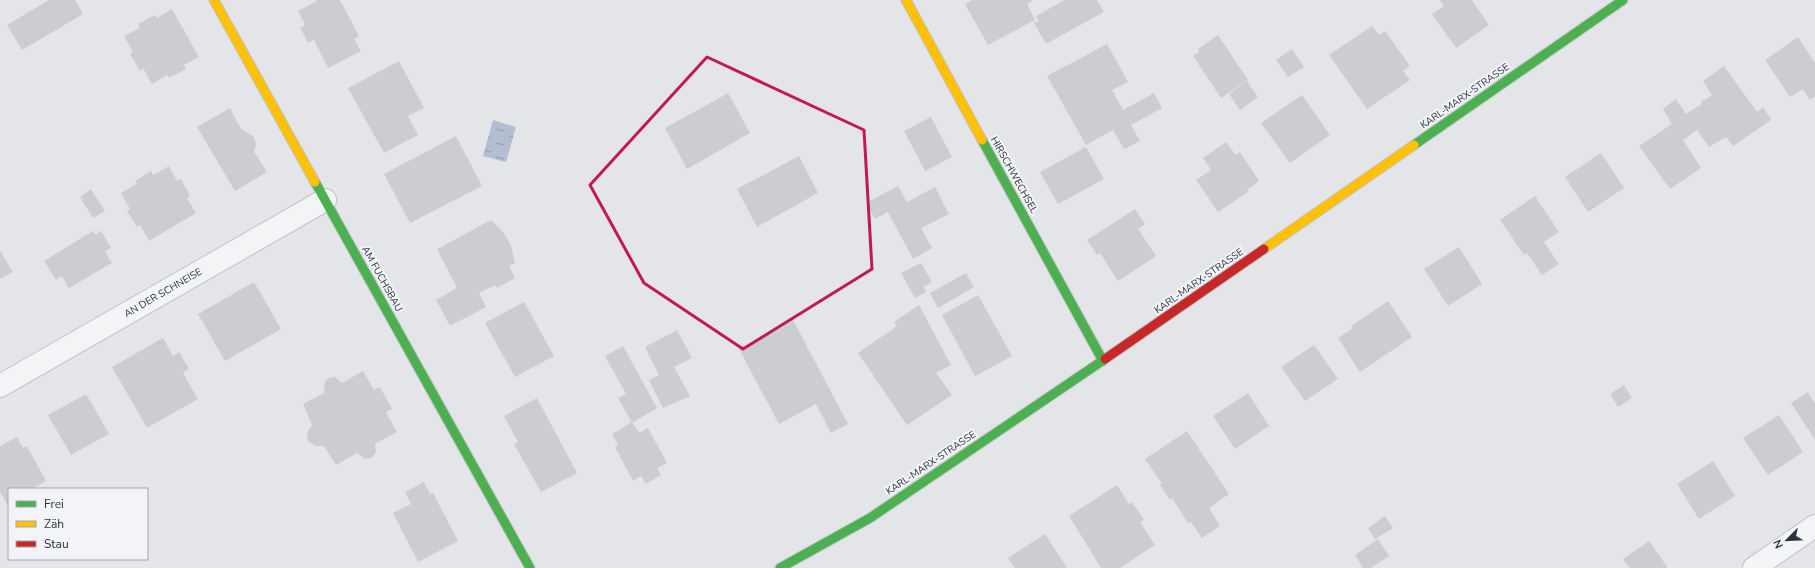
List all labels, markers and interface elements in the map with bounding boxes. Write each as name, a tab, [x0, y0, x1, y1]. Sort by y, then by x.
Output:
street label: KARL-MARX-STRASSE	[1418, 60, 1513, 132]
street label: HIRSCHWECHSEL	[987, 134, 1041, 216]
street label: AM FUCHSBAU	[358, 244, 406, 314]
street label: KARL-MARX-STRASSE	[1152, 245, 1247, 317]
street label: AN DER SCHNEISE	[121, 265, 205, 321]
street label: KARL-MARX-STRASSE	[883, 427, 979, 498]
legend	[8, 488, 148, 560]
text: Frei	[44, 496, 64, 512]
text: Zäh	[44, 516, 64, 532]
north arrow	[1767, 520, 1807, 560]
text: Stau	[44, 536, 69, 552]
text: N	[1770, 537, 1787, 551]

